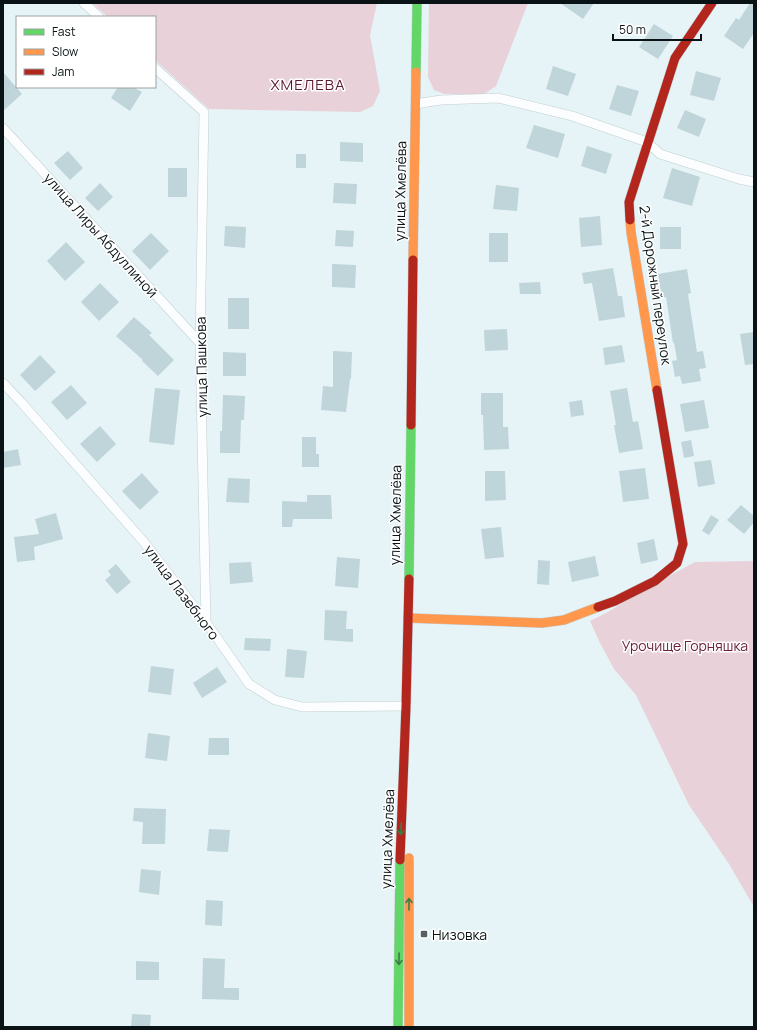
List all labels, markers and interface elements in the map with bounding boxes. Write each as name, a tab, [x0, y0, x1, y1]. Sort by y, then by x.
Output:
legend	[16, 16, 156, 88]
scale bar	[613, 16, 701, 42]
text: 50 m	[619, 21, 646, 38]
text: Fast	[52, 23, 76, 40]
text: Slow	[52, 43, 78, 60]
text: Jam	[52, 63, 74, 80]
district label: ХМЕЛЕВА	[271, 74, 346, 95]
street label: улица Хмелёва	[390, 141, 410, 241]
street label: улица Лиры Абдуллиной	[40, 169, 162, 301]
street label: 2-й Дорожный переулок	[635, 204, 677, 367]
street label: улица Пашкова	[191, 316, 211, 418]
street label: улица Хмелёва	[385, 465, 405, 565]
street label: улица Лазебного	[140, 541, 224, 643]
park label: Урочище Горняшка	[622, 636, 748, 655]
street label: улица Хмелёва	[376, 789, 398, 889]
one-way arrow	[397, 822, 405, 835]
one-way arrow	[405, 898, 413, 911]
place label: Низовка	[432, 925, 487, 944]
marker: Низовка	[419, 929, 429, 939]
one-way arrow	[395, 952, 403, 965]

